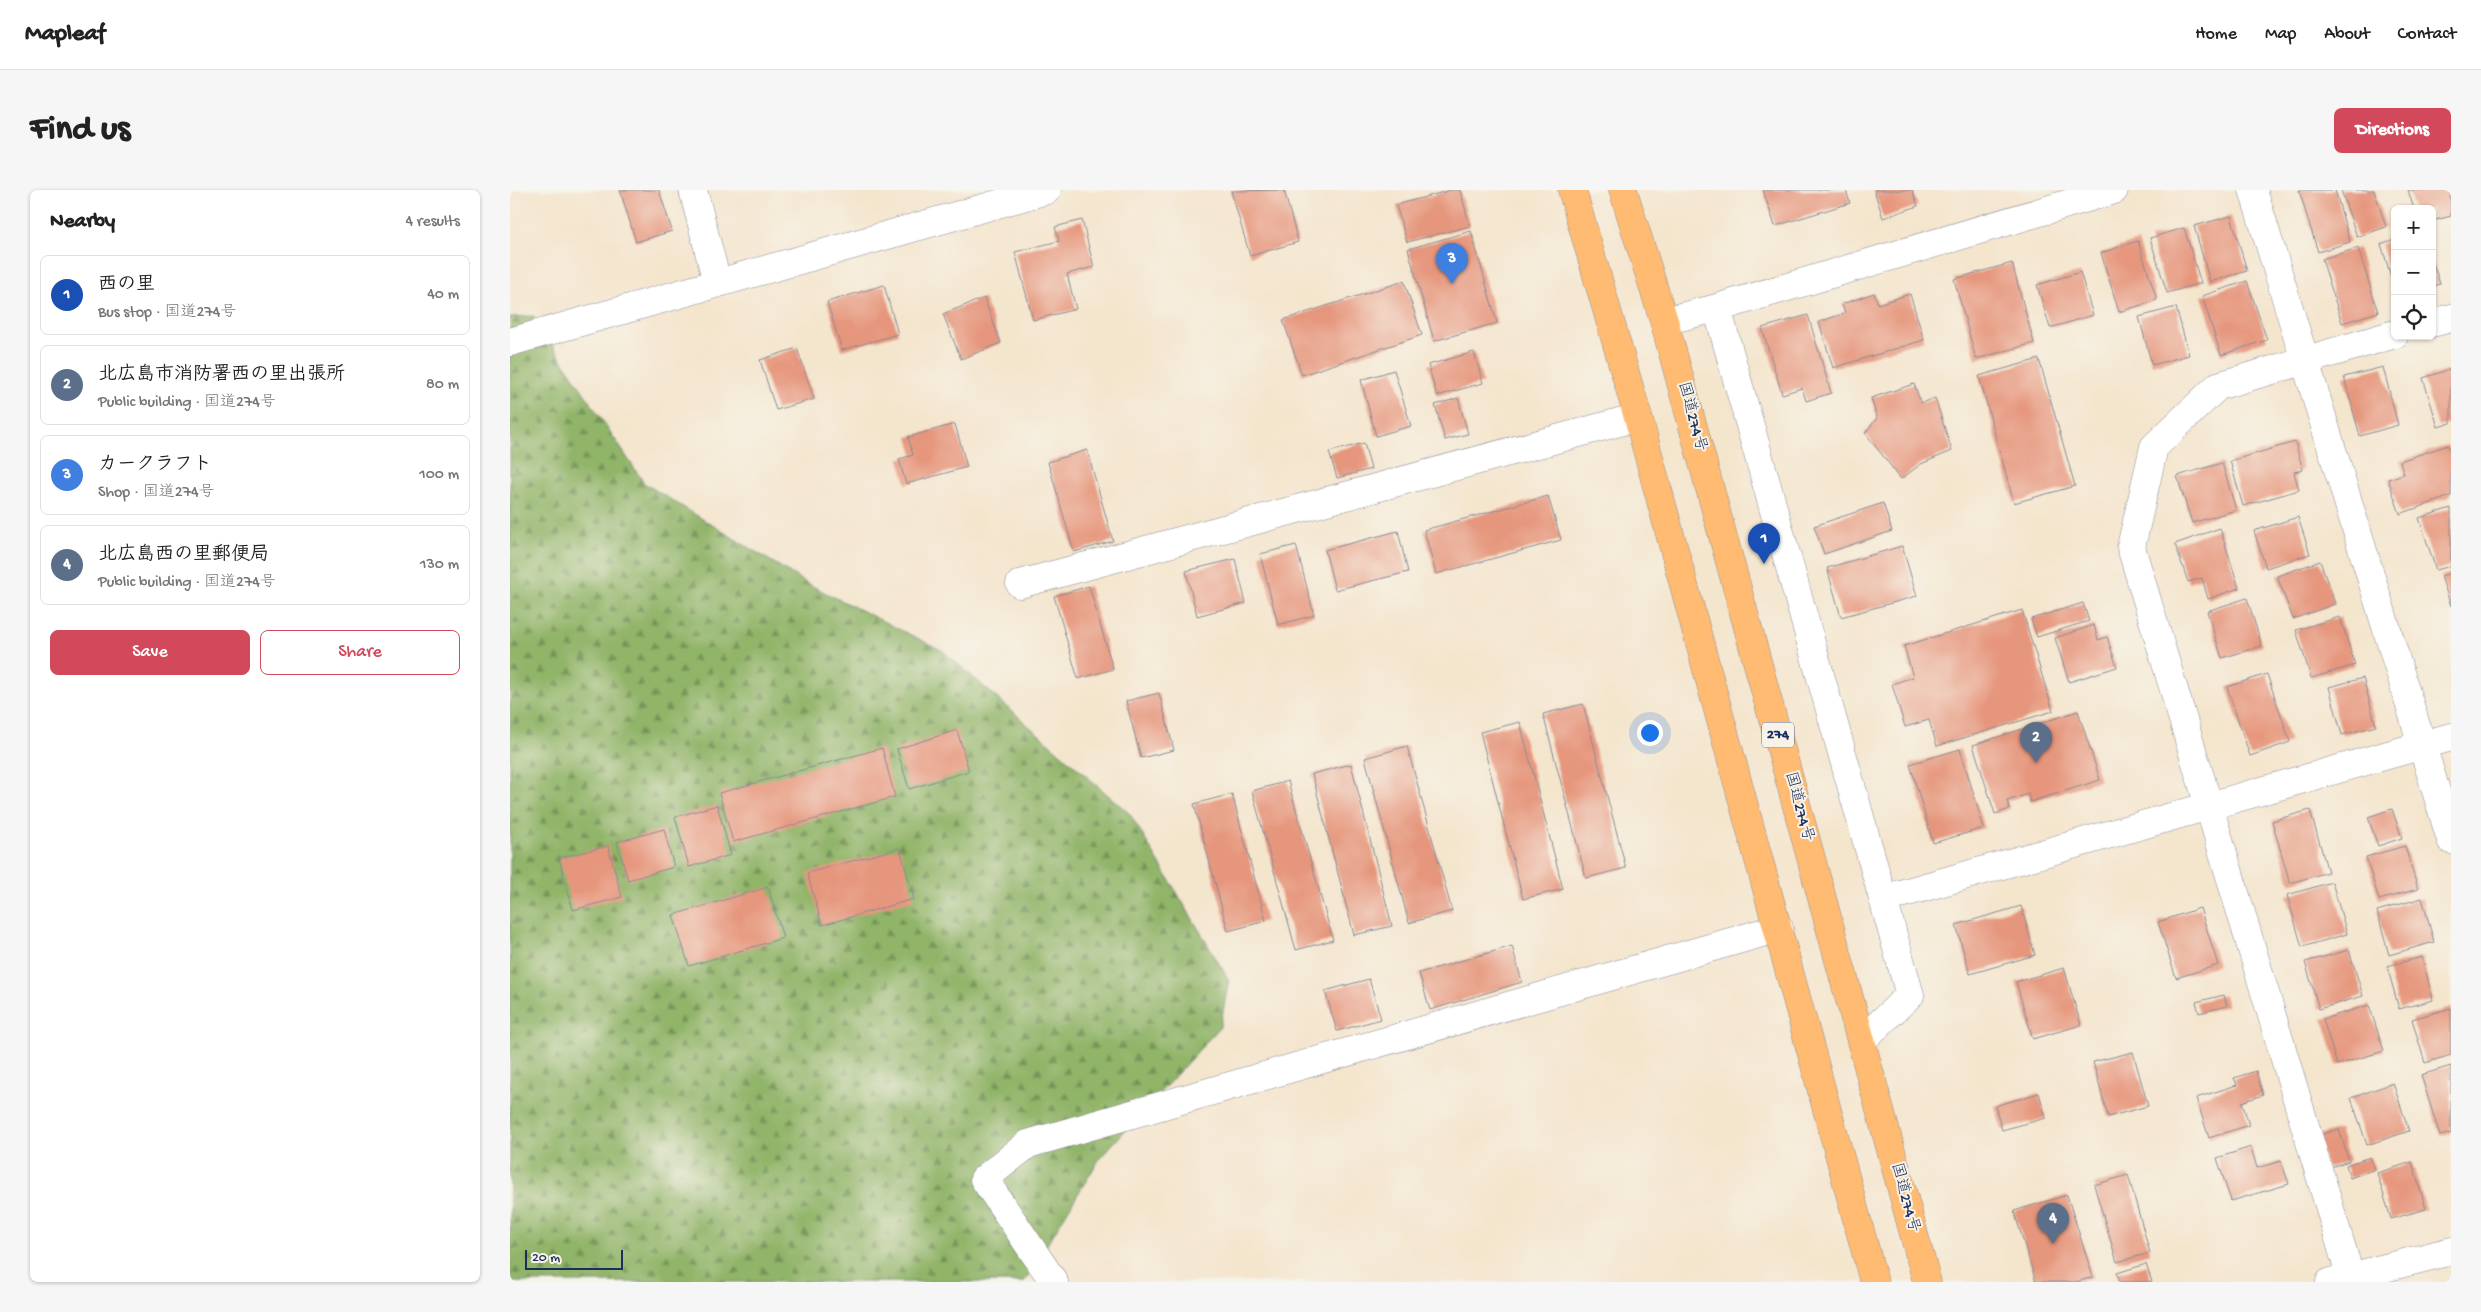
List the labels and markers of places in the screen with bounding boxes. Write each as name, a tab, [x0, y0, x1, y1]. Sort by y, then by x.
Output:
pin: 3	[1436, 243, 1468, 284]
pin: 1	[1748, 523, 1780, 564]
pin: 2	[2020, 722, 2052, 763]
pin: 4	[2037, 1203, 2069, 1244]

